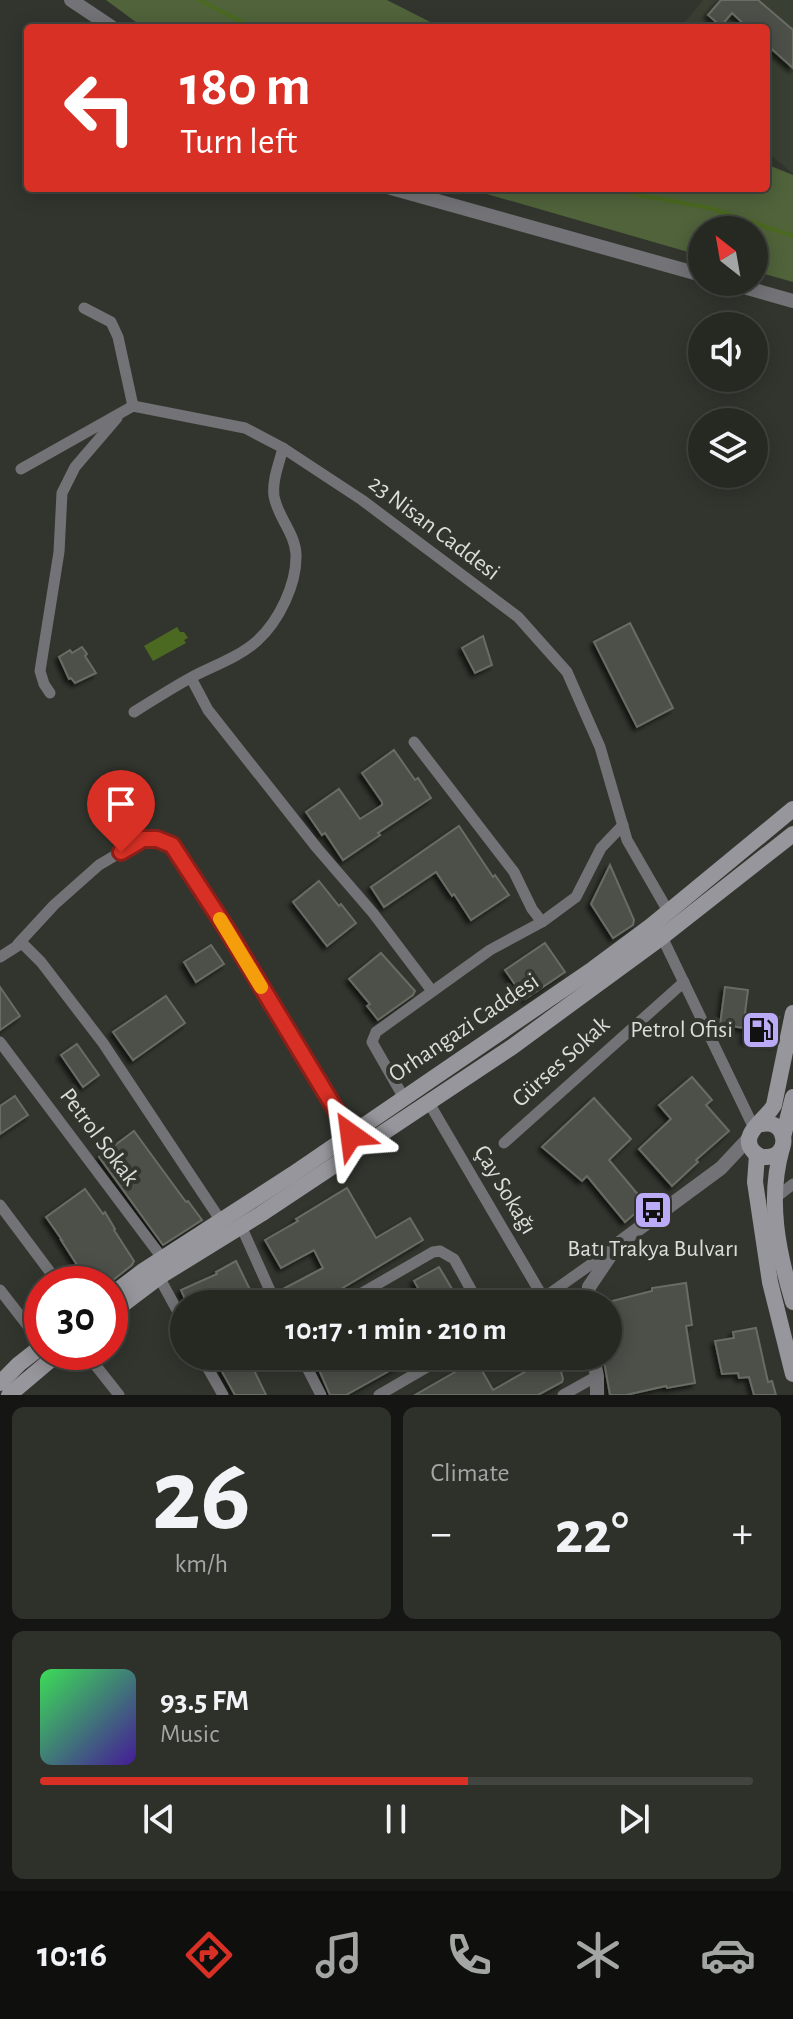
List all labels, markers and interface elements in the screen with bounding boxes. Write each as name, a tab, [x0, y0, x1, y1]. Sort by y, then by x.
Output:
icon: left	[48, 56, 152, 160]
text: 180 m	[180, 59, 311, 115]
text: Turn left	[180, 124, 297, 160]
north arrow	[688, 216, 768, 296]
map controls	[688, 216, 768, 488]
button: sound	[688, 312, 768, 392]
button: layers	[688, 408, 768, 488]
street label: 23 Nisan Caddesi	[364, 471, 504, 585]
pin	[87, 770, 155, 852]
icon: arrive	[99, 782, 143, 826]
street label: Orhangazi Caddesi	[385, 969, 543, 1087]
fuel station icon: Petrol Ofisi	[740, 1009, 782, 1051]
street label: Gürses Sokak	[508, 1012, 614, 1112]
place label: Petrol Ofisi	[630, 1018, 733, 1042]
street label: Petrol Sokak	[55, 1084, 143, 1190]
position arrow	[309, 1093, 393, 1177]
street label: Çay Sokağı	[469, 1141, 541, 1239]
bus stop icon: Batı Trakya Bulvarı	[632, 1189, 674, 1231]
place label: Batı Trakya Bulvarı	[567, 1237, 739, 1261]
speed limit sign: 30	[24, 1266, 128, 1370]
text: 10:17 · 1 min · 210 m	[285, 1315, 507, 1345]
text: 26	[152, 1445, 251, 1549]
text: Climate	[431, 1460, 509, 1486]
text: 22°	[555, 1504, 629, 1564]
text: −	[431, 1512, 452, 1556]
text: +	[732, 1512, 753, 1556]
text: km/h	[174, 1551, 228, 1577]
text: 93.5 FM	[160, 1686, 249, 1716]
text: Music	[160, 1721, 219, 1747]
icon: previous	[137, 1797, 181, 1841]
icon: pause	[374, 1797, 418, 1841]
icon: next	[612, 1797, 656, 1841]
icon: directions	[181, 1927, 237, 1983]
icon: music	[311, 1927, 367, 1983]
icon: phone	[441, 1927, 497, 1983]
icon: climate	[570, 1927, 626, 1983]
icon: car	[700, 1927, 756, 1983]
text: 10:16	[37, 1937, 107, 1973]

